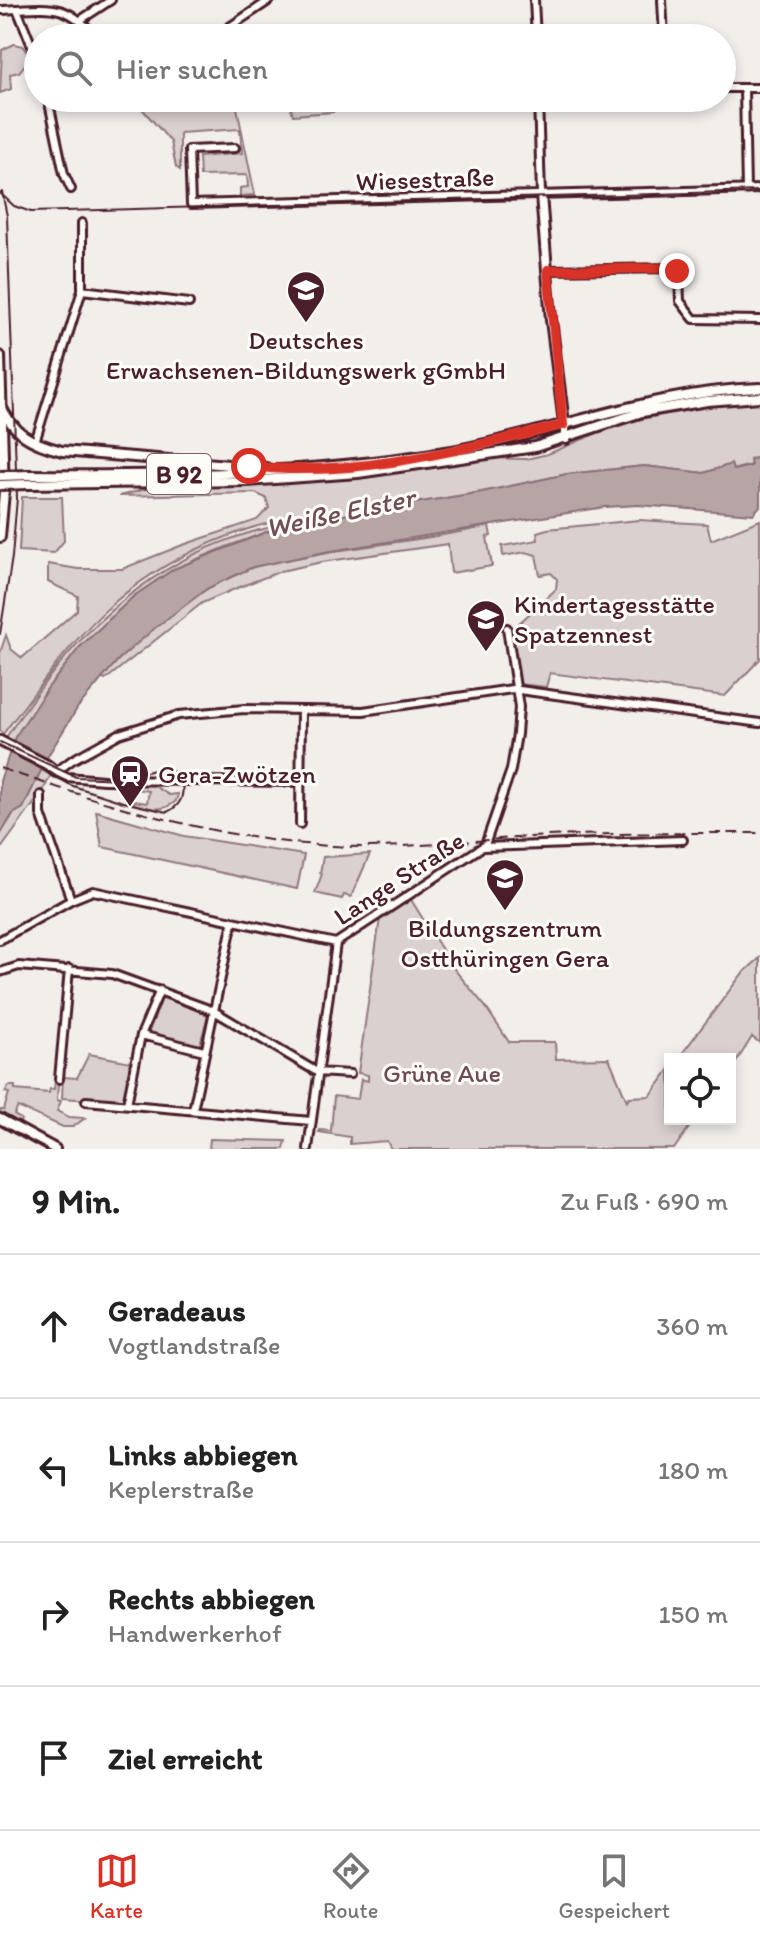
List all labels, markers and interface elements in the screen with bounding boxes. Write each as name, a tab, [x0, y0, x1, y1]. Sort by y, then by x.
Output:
search box	[24, 24, 736, 112]
icon: search	[52, 46, 96, 90]
text: Hier suchen	[116, 50, 268, 87]
street label: Wiesestraße	[355, 161, 495, 197]
route end	[659, 253, 695, 289]
school or university icon: Deutsches Erwachsenen-Bildungswerk gGmbH	[285, 269, 327, 324]
place label: Deutsches Erwachsenen-Bildungswerk gGmbH	[106, 324, 506, 386]
route start	[231, 448, 267, 484]
road number: B 92	[147, 454, 211, 494]
water label: Weiße Elster	[262, 479, 420, 544]
place label: Kindertagesstätte Spatzennest	[514, 588, 715, 650]
school or university icon: Kindertagesstätte Spatzennest	[465, 598, 507, 653]
station icon: Gera-Zwötzen	[109, 753, 151, 808]
place label: Gera-Zwötzen	[158, 758, 316, 790]
street label: Lange Straße	[328, 824, 470, 932]
school or university icon: Bildungszentrum Ostthüringen Gera	[484, 857, 526, 912]
place label: Bildungszentrum Ostthüringen Gera	[401, 912, 610, 974]
map controls	[664, 1053, 736, 1125]
button: locate	[664, 1053, 736, 1125]
park label: Grüne Aue	[383, 1057, 501, 1089]
text: 9 Min.	[32, 1181, 120, 1222]
text: Zu Fuß · 690 m	[560, 1185, 728, 1217]
text: Geradeaus	[108, 1292, 246, 1329]
icon: ahead	[32, 1304, 76, 1348]
text: 360 m	[656, 1310, 728, 1342]
text: Vogtlandstraße	[108, 1329, 280, 1361]
text: Links abbiegen	[108, 1436, 298, 1473]
icon: left	[32, 1448, 76, 1492]
text: 180 m	[658, 1454, 728, 1486]
text: Keplerstraße	[108, 1473, 254, 1505]
text: Rechts abbiegen	[108, 1580, 315, 1617]
icon: right	[32, 1592, 76, 1636]
text: 150 m	[659, 1598, 728, 1630]
text: Handwerkerhof	[108, 1617, 282, 1649]
icon: arrive	[32, 1736, 76, 1780]
text: Ziel erreicht	[108, 1740, 263, 1777]
tab: Karte	[90, 1849, 143, 1924]
tab: Route	[323, 1849, 378, 1924]
tab: Gespeichert	[558, 1849, 670, 1924]

